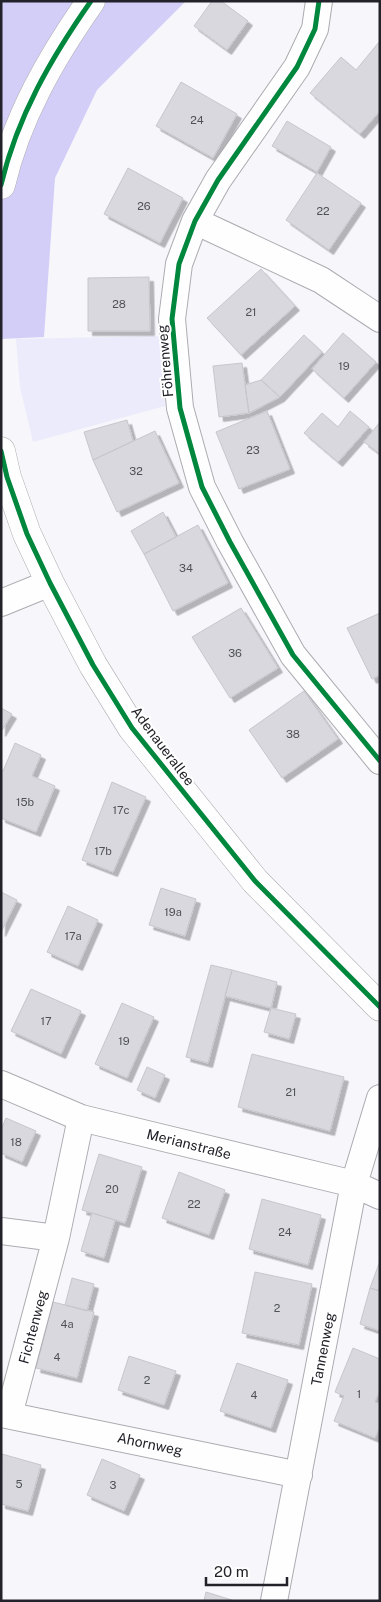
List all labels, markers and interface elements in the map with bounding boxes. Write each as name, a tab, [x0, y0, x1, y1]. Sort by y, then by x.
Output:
house number: 24	[190, 114, 204, 126]
house number: 26	[137, 200, 151, 212]
house number: 22	[316, 205, 330, 217]
house number: 28	[112, 298, 126, 310]
house number: 21	[245, 306, 257, 318]
street label: Föhrenweg	[154, 324, 176, 398]
house number: 19	[338, 360, 350, 372]
house number: 23	[246, 444, 260, 456]
house number: 32	[129, 465, 143, 477]
house number: 34	[179, 562, 193, 574]
house number: 36	[228, 647, 242, 659]
street label: Adenauerallee	[128, 703, 198, 789]
house number: 38	[286, 728, 300, 740]
house number: 15b	[16, 796, 34, 808]
house number: 17c	[112, 804, 130, 816]
house number: 17b	[94, 845, 112, 857]
house number: 19a	[164, 906, 182, 918]
house number: 17a	[64, 930, 82, 942]
house number: 17	[40, 1015, 52, 1027]
house number: 19	[118, 1035, 130, 1047]
house number: 21	[285, 1086, 297, 1098]
street label: Merianstraße	[145, 1126, 233, 1162]
house number: 18	[10, 1136, 22, 1148]
house number: 20	[105, 1183, 119, 1195]
house number: 22	[187, 1198, 201, 1210]
house number: 24	[278, 1226, 292, 1238]
street label: Fichtenweg	[16, 1288, 51, 1366]
house number: 2	[274, 1302, 281, 1314]
street label: Tannenweg	[308, 1311, 338, 1387]
house number: 4a	[61, 1318, 74, 1330]
house number: 4	[54, 1351, 61, 1363]
house number: 2	[144, 1374, 151, 1386]
house number: 1	[357, 1388, 361, 1400]
house number: 4	[251, 1389, 258, 1401]
street label: Ahornweg	[116, 1429, 185, 1459]
house number: 5	[15, 1478, 23, 1490]
house number: 3	[110, 1479, 117, 1491]
scale bar	[206, 1554, 287, 1586]
text: 20 m	[214, 1563, 249, 1580]

